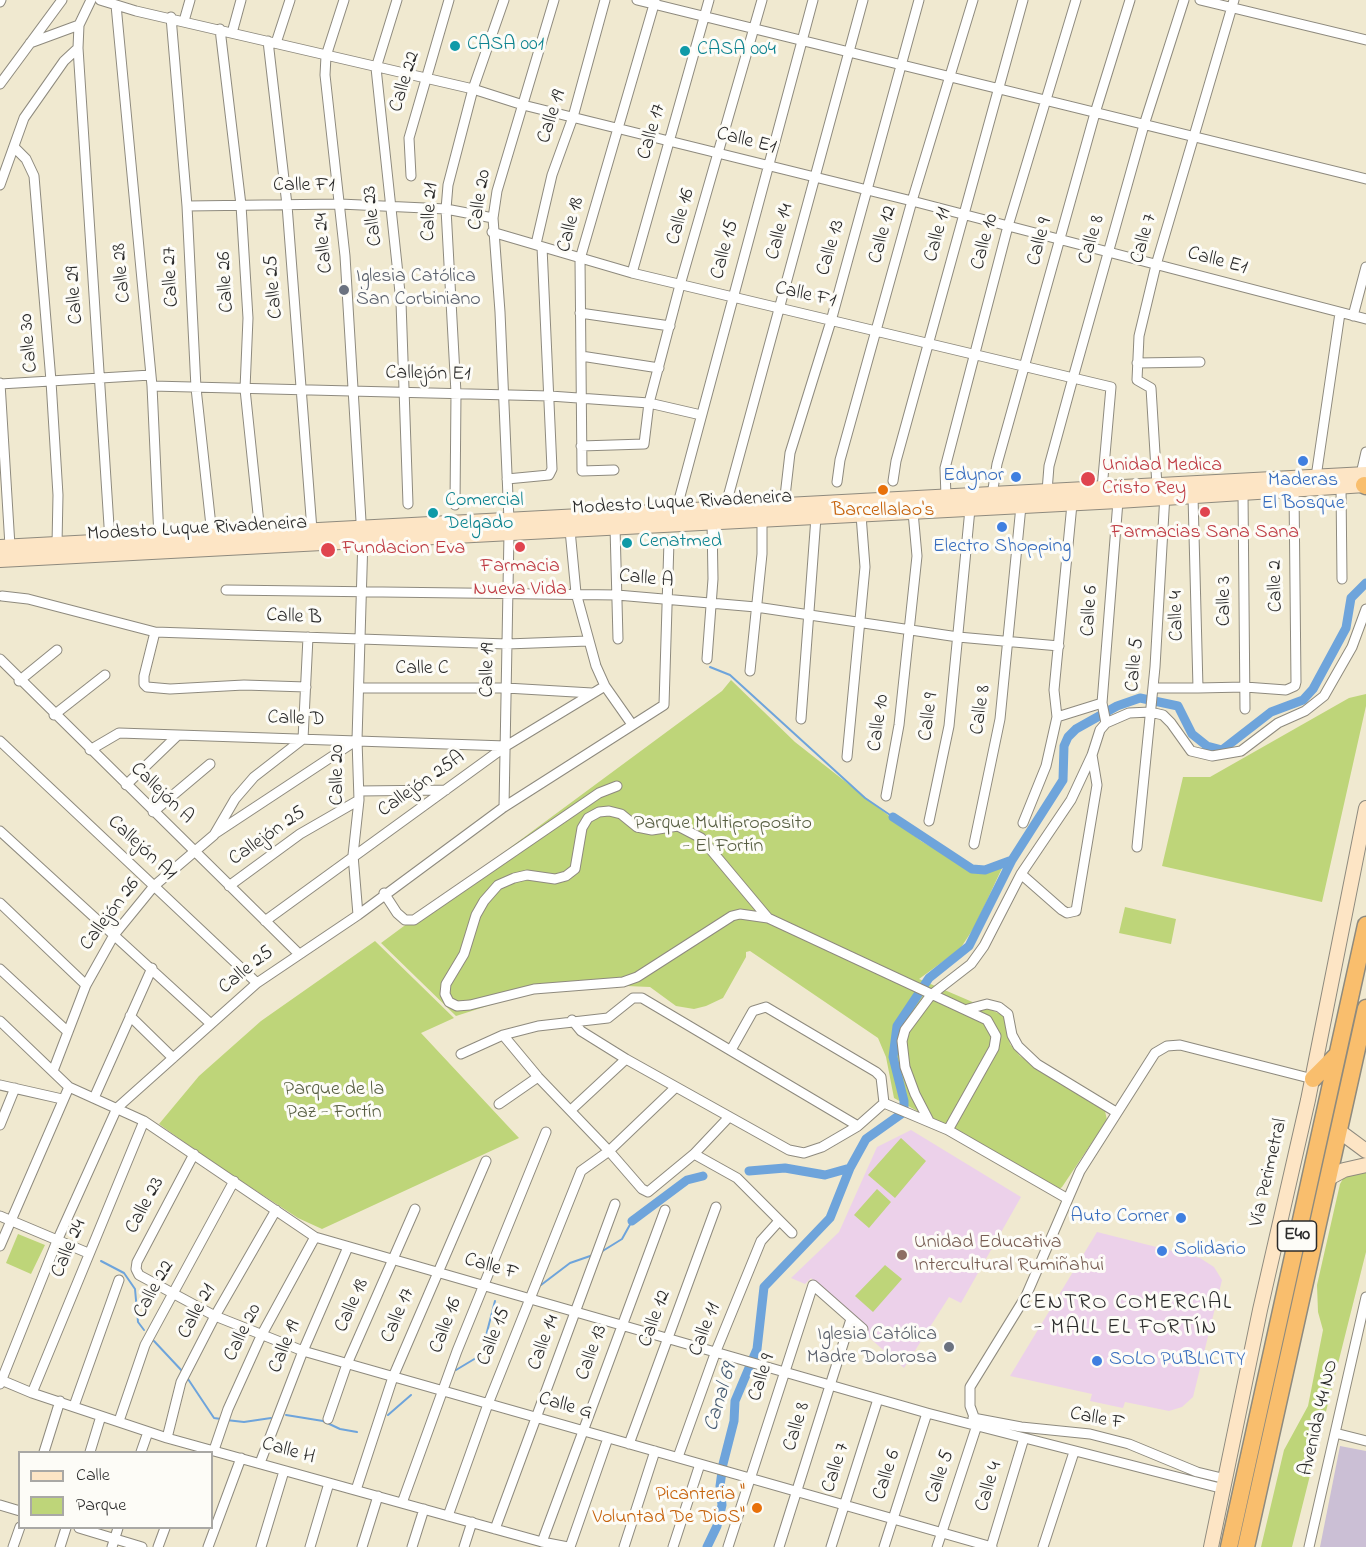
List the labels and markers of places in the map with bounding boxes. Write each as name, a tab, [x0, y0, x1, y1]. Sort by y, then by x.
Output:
place label: CASA 001	[467, 34, 544, 58]
marker: CASA 001	[448, 39, 462, 53]
place label: CASA 004	[697, 39, 776, 63]
marker: CASA 004	[678, 44, 692, 58]
place label: Iglesia Católica San Corbiniano	[356, 266, 481, 313]
marker: Iglesia Católica San Corbiniano	[337, 283, 351, 297]
marker: Maderas El Bosque	[1296, 454, 1310, 468]
place label: Unidad Medica Cristo Rey	[1102, 455, 1222, 502]
place label: Edynor	[943, 465, 1004, 489]
marker: Edynor	[1009, 470, 1023, 484]
marker: Unidad Medica Cristo Rey	[1079, 470, 1097, 488]
place label: Maderas El Bosque	[1261, 470, 1345, 517]
marker: Barcellalao's	[876, 483, 890, 497]
place label: Comercial Delgado	[445, 490, 524, 537]
place label: Barcellalao's	[832, 500, 934, 524]
marker: Farmacias Sana Sana	[1198, 505, 1212, 519]
marker: Comercial Delgado	[426, 506, 440, 520]
marker: Electro Shopping	[995, 520, 1009, 534]
place label: Farmacias Sana Sana	[1111, 522, 1299, 546]
place label: Cenatmed	[639, 531, 722, 555]
marker: Cenatmed	[620, 536, 634, 550]
place label: Electro Shopping	[933, 536, 1071, 560]
place label: Fundacion Eva	[342, 538, 465, 562]
marker: Farmacia Nueva Vida	[513, 540, 527, 554]
marker: Fundacion Eva	[319, 541, 337, 559]
place label: Farmacia Nueva Vida	[473, 556, 567, 603]
place label: Auto Corner	[1071, 1206, 1169, 1230]
marker: Auto Corner	[1174, 1211, 1188, 1225]
place label: Unidad Educativa Intercultural Rumiñahui	[914, 1232, 1104, 1279]
place label: Solidario	[1174, 1239, 1246, 1263]
marker: Solidario	[1155, 1244, 1169, 1258]
marker: Unidad Educativa Intercultural Rumiñahui	[895, 1248, 909, 1262]
place label: Iglesia Católica Madre Dolorosa	[807, 1324, 937, 1371]
marker: Iglesia Católica Madre Dolorosa	[942, 1340, 956, 1354]
place label: SOLO PUBLICITY	[1109, 1349, 1245, 1373]
marker: SOLO PUBLICITY	[1090, 1354, 1104, 1368]
place label: Picanteria " Voluntad De DioS"	[593, 1484, 745, 1531]
marker: Picanteria " Voluntad De DioS"	[750, 1501, 764, 1515]

